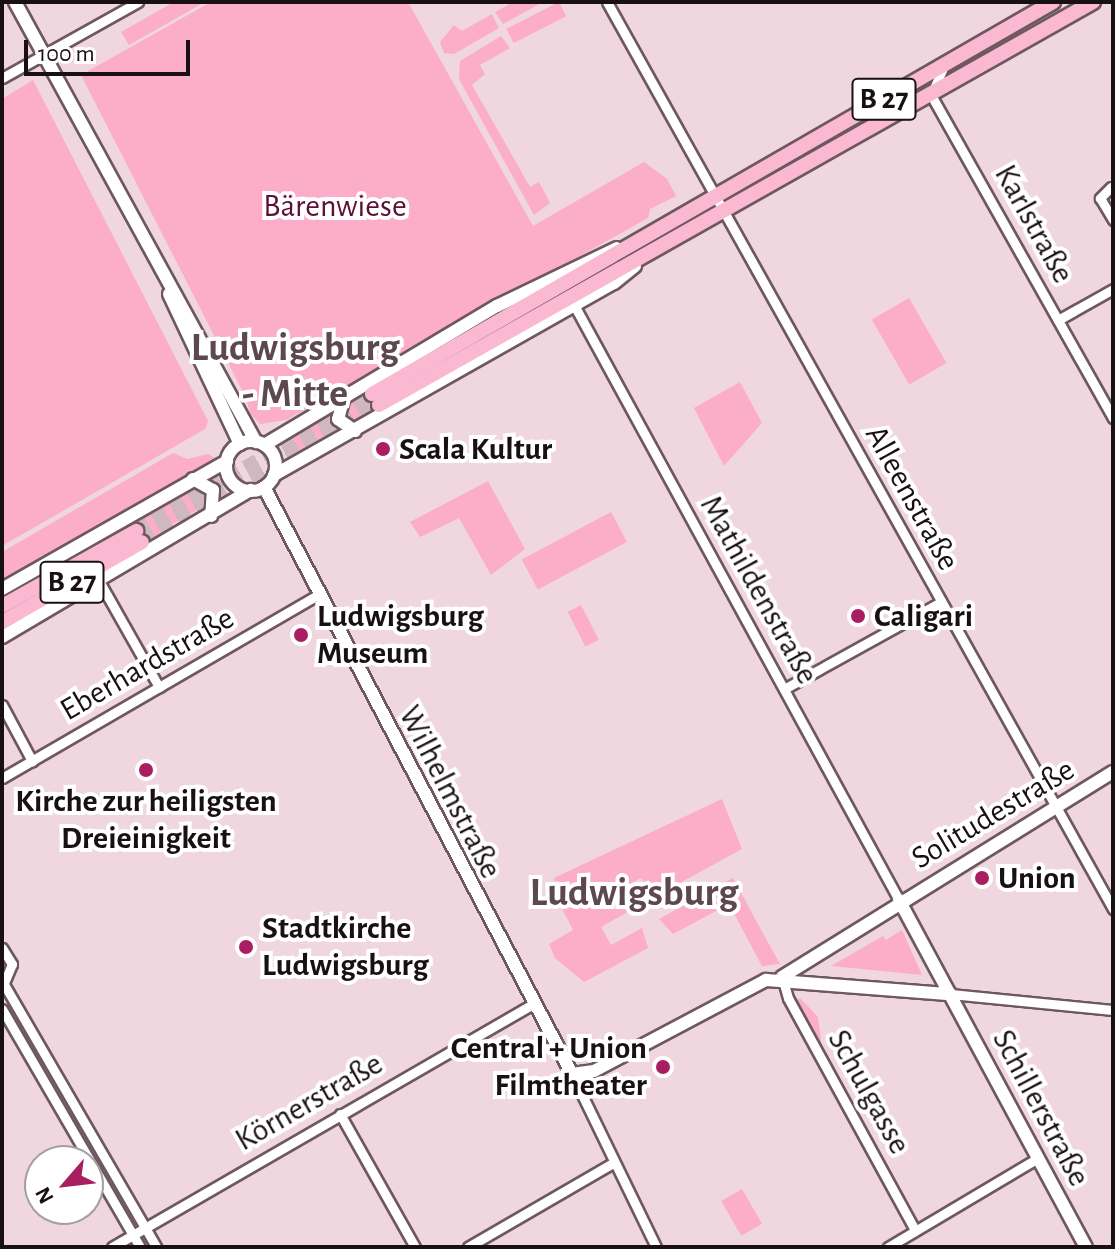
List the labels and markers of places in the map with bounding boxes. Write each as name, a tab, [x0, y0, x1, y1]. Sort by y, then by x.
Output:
place label: Scala Kultur	[399, 430, 552, 468]
marker: Scala Kultur	[374, 440, 392, 458]
place label: Caligari	[874, 597, 973, 635]
place label: Ludwigsburg Museum	[317, 598, 484, 673]
marker: Caligari	[849, 607, 867, 625]
marker: Ludwigsburg Museum	[292, 626, 310, 644]
marker: Kirche zur heiligsten Dreieinigkeit	[137, 761, 155, 779]
place label: Kirche zur heiligsten Dreieinigkeit	[15, 783, 277, 858]
place label: Union	[998, 859, 1076, 897]
marker: Union	[973, 869, 991, 887]
place label: Stadtkirche Ludwigsburg	[262, 910, 429, 985]
marker: Stadtkirche Ludwigsburg	[237, 938, 255, 956]
place label: Central + Union Filmtheater	[451, 1030, 647, 1105]
marker: Central + Union Filmtheater	[654, 1058, 672, 1076]

